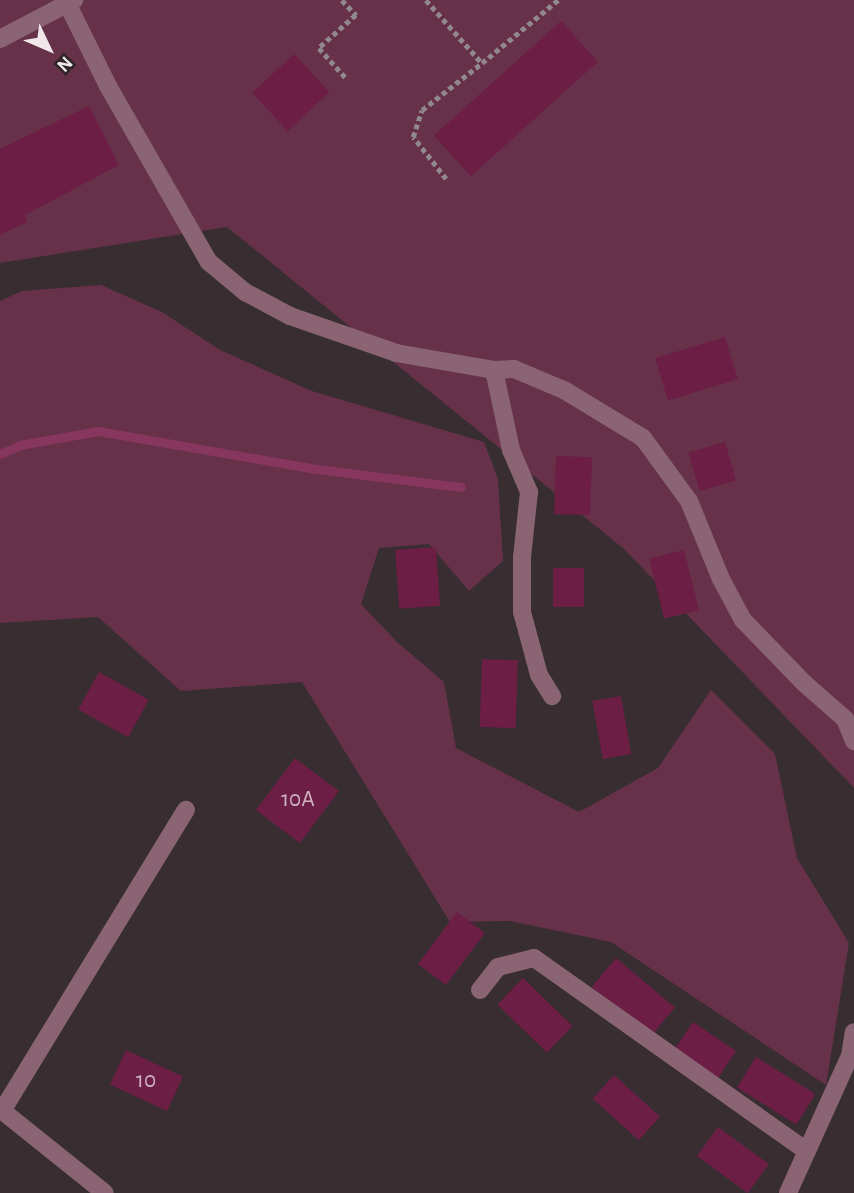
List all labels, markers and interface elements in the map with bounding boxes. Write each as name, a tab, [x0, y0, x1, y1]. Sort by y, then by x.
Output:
north arrow	[14, 14, 84, 84]
text: N	[53, 53, 76, 75]
house number: 10А	[281, 786, 315, 814]
house number: 10	[136, 1067, 156, 1095]

